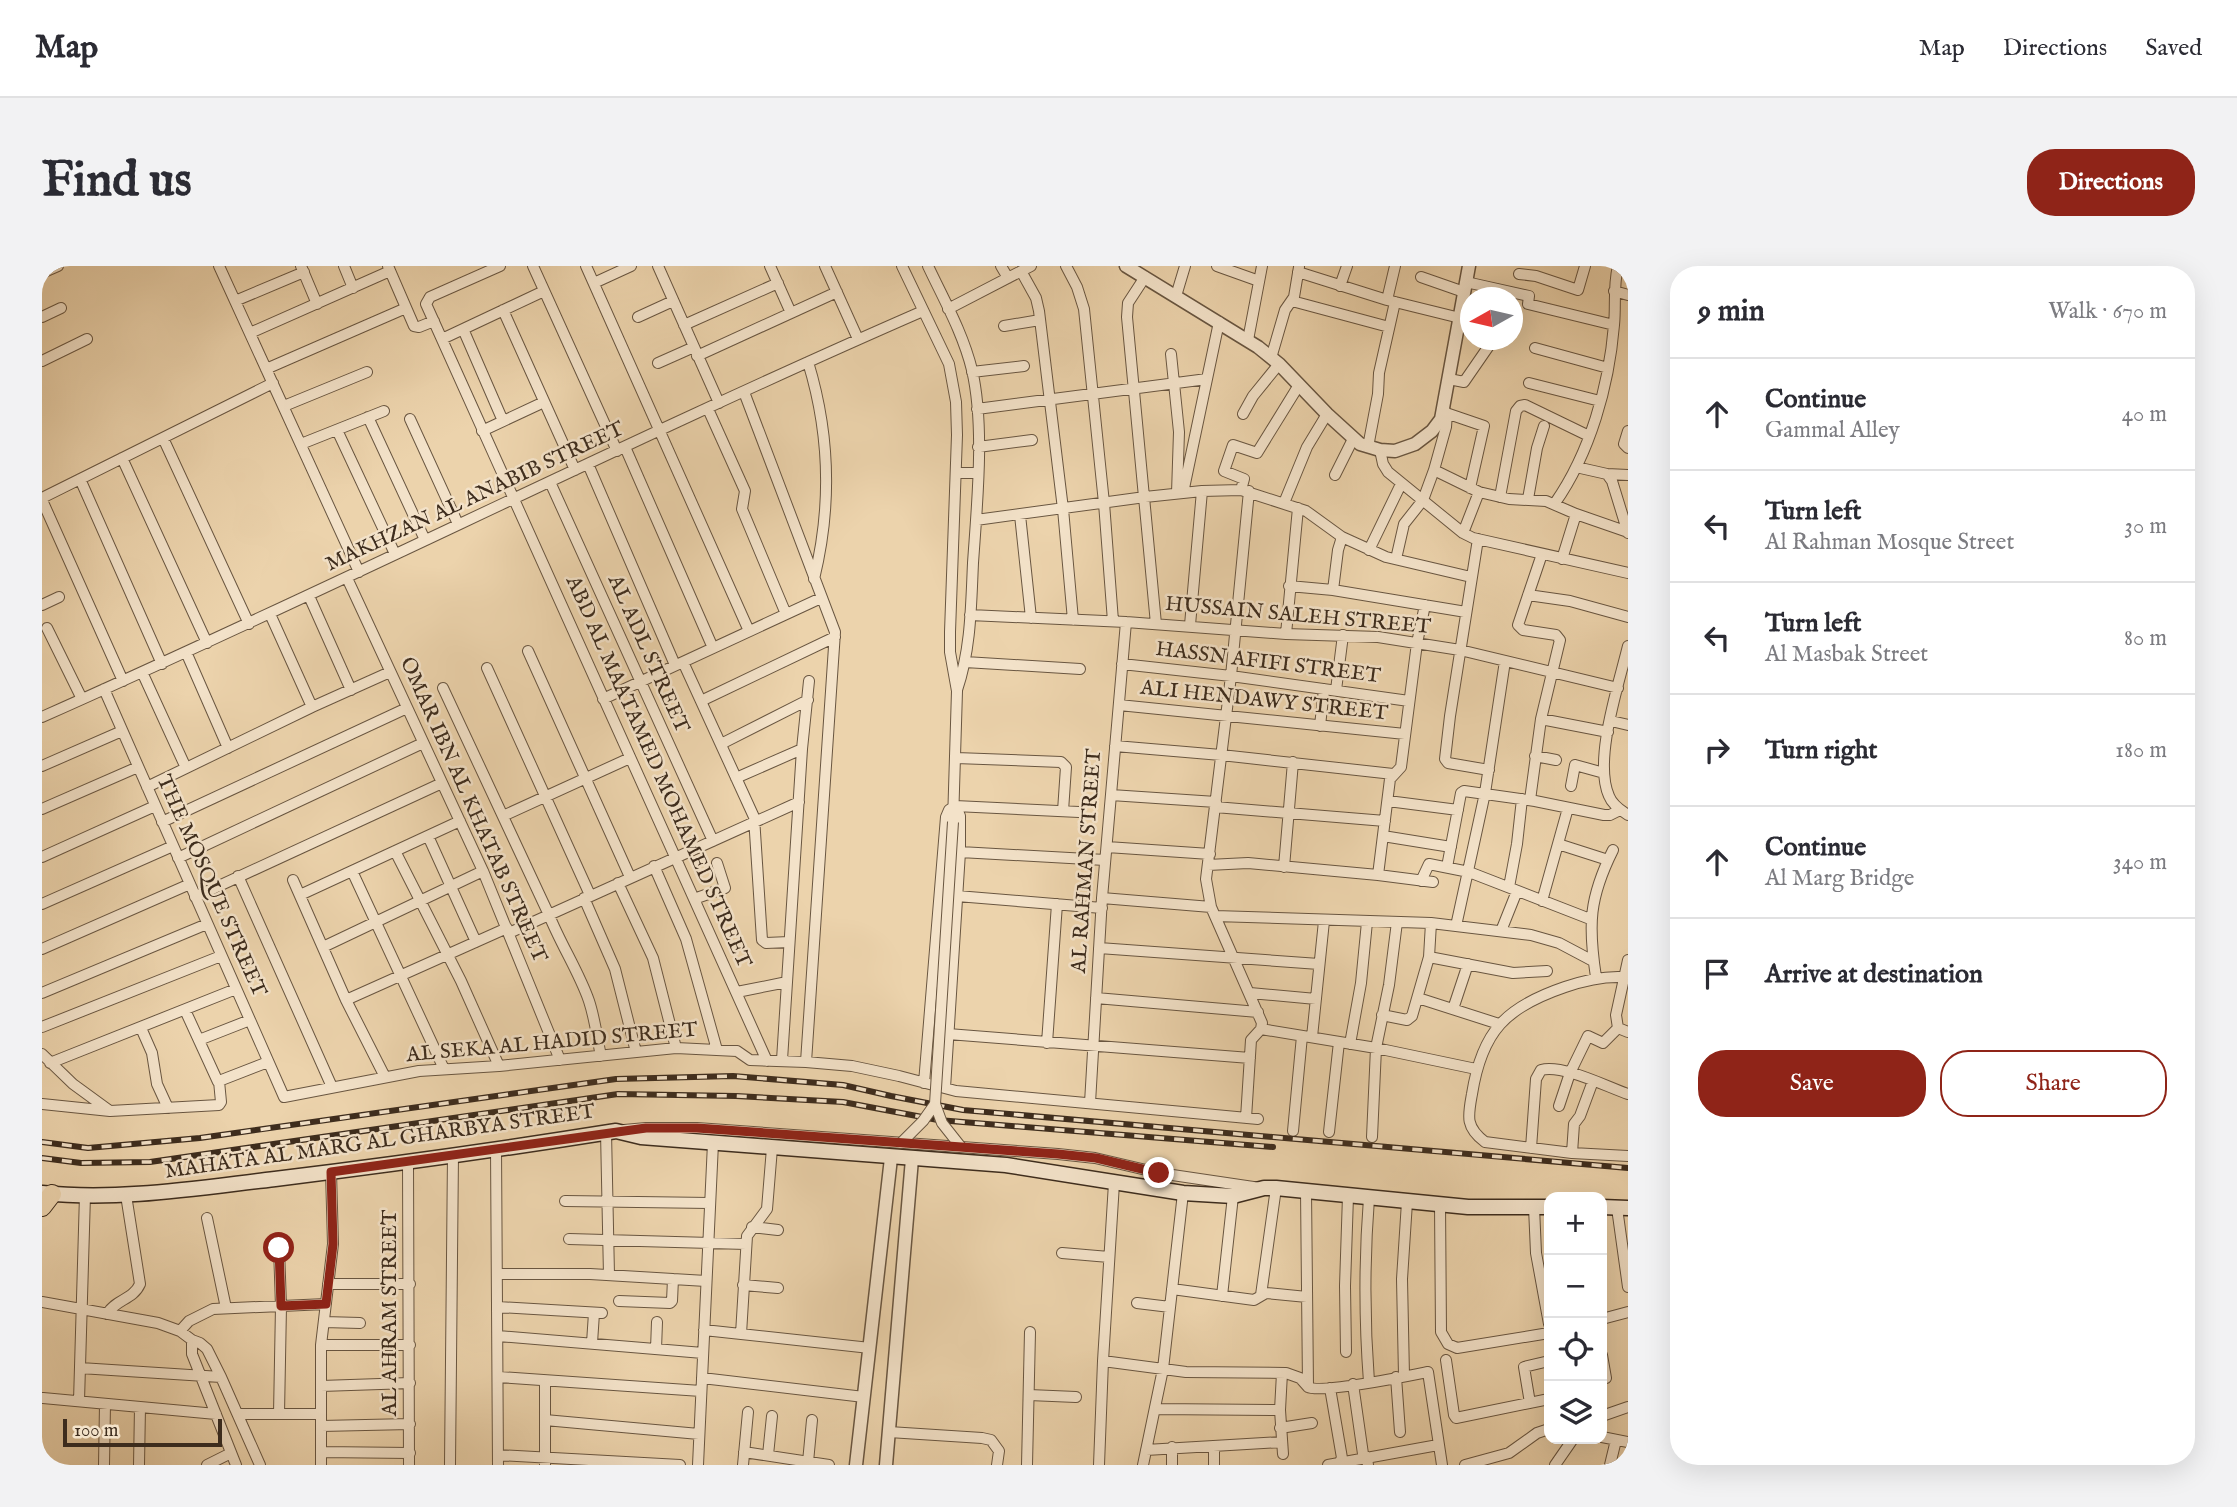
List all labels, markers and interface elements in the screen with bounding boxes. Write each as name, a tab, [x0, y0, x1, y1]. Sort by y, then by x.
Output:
text: Map	[35, 27, 98, 69]
text: Map	[1919, 33, 1965, 64]
text: Directions	[2003, 33, 2107, 64]
text: Saved	[2145, 33, 2202, 64]
button: Directions	[2027, 149, 2195, 216]
text: Find us	[42, 151, 192, 213]
north arrow	[1460, 287, 1523, 350]
text: 9 min	[1698, 293, 1765, 331]
text: Walk · 670 m	[2048, 297, 2167, 326]
text: Continue	[1765, 383, 1866, 416]
icon: ahead	[1698, 395, 1736, 433]
text: 40 m	[2122, 400, 2167, 429]
street label: MAKHZAN AL ANABIB STREET	[321, 416, 629, 578]
text: Gammal Alley	[1765, 416, 1900, 445]
text: Turn left	[1765, 495, 1862, 528]
icon: left	[1698, 507, 1736, 545]
text: 30 m	[2124, 512, 2167, 541]
text: Al Rahman Mosque Street	[1765, 528, 2014, 557]
street label: AL ADL STREET	[601, 570, 695, 738]
street label: ABD AL MAATAMED MOHAMED STREET	[559, 571, 757, 973]
street label: HUSSAIN SALEH STREET	[1164, 591, 1433, 641]
text: Turn left	[1765, 607, 1862, 640]
icon: left	[1698, 619, 1736, 657]
text: 80 m	[2124, 624, 2167, 653]
street label: HASSN AFIFI STREET	[1154, 636, 1383, 690]
text: Al Masbak Street	[1765, 640, 1928, 669]
street label: OMAR IBN AL KHATAB STREET	[393, 653, 553, 968]
street label: ALI HENDAWY STREET	[1138, 674, 1390, 728]
icon: right	[1698, 731, 1736, 769]
text: Turn right	[1765, 734, 1878, 767]
text: 180 m	[2115, 736, 2167, 765]
street label: AL RAHMAN STREET	[1066, 747, 1108, 975]
street label: THE MOSQUE STREET	[150, 771, 272, 1002]
text: Continue	[1765, 831, 1866, 864]
icon: ahead	[1698, 843, 1736, 881]
text: 340 m	[2113, 848, 2167, 877]
text: Al Marg Bridge	[1765, 864, 1914, 893]
icon: arrive	[1698, 955, 1736, 993]
text: Arrive at destination	[1765, 958, 1983, 991]
street label: AL SEKA AL HADID STREET	[404, 1017, 699, 1069]
button: Save	[1698, 1050, 1926, 1117]
button: Share	[1940, 1050, 2167, 1117]
street label: MAHATA AL MARG AL GHARBYA STREET	[163, 1098, 598, 1186]
route end	[1143, 1157, 1174, 1188]
map controls	[1544, 1192, 1607, 1444]
button: +	[1544, 1192, 1607, 1255]
street label: AL AHRAM STREET	[377, 1209, 404, 1417]
route start	[263, 1232, 294, 1263]
button: −	[1544, 1255, 1607, 1318]
button: locate	[1544, 1318, 1607, 1381]
button: layers	[1544, 1381, 1607, 1444]
scale bar	[63, 1416, 222, 1448]
text: 100 m	[74, 1419, 118, 1443]

